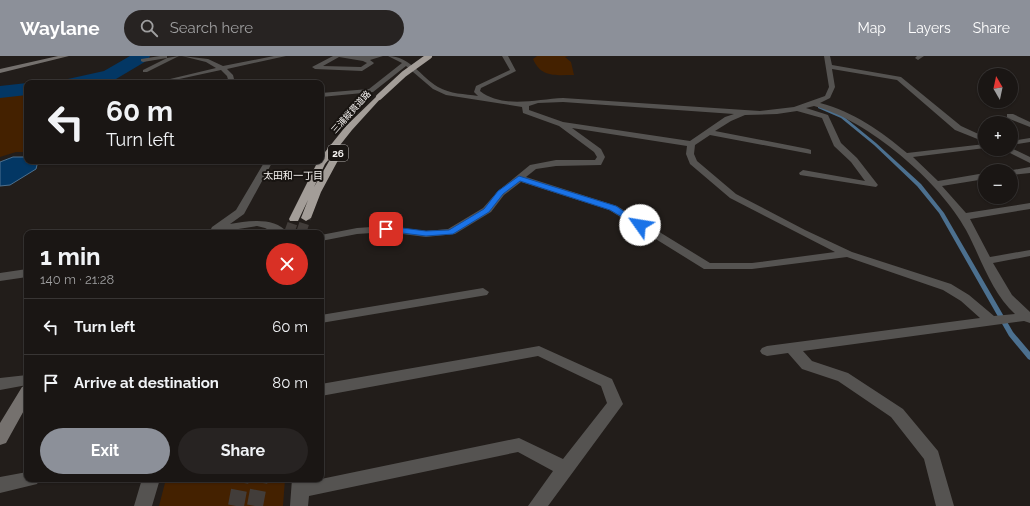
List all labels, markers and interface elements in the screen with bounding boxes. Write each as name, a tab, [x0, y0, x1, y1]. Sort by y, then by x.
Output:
search box	[124, 10, 404, 46]
text: Waylane	[20, 17, 100, 39]
icon: search	[138, 17, 160, 39]
text: Search here	[170, 19, 253, 37]
text: Map	[858, 20, 886, 36]
text: Layers	[908, 20, 951, 36]
text: Share	[973, 20, 1010, 36]
north arrow	[978, 68, 1018, 108]
map controls	[978, 68, 1018, 204]
street label: 三浦縦貫道路	[328, 88, 373, 135]
text: 60 m	[106, 95, 173, 128]
icon: left	[40, 96, 92, 148]
button: +	[978, 116, 1018, 156]
text: Turn left	[106, 129, 175, 150]
road number: 26	[328, 145, 348, 161]
button: −	[978, 164, 1018, 204]
district label: 太田和一丁目	[263, 170, 323, 181]
position arrow	[619, 204, 661, 246]
pin	[369, 212, 403, 246]
icon: arrive	[375, 218, 397, 240]
text: 1 min	[40, 242, 101, 271]
button: close	[266, 243, 308, 285]
text: 140 m · 21:28	[40, 272, 114, 287]
icon: left	[40, 316, 62, 338]
text: Turn left	[74, 318, 135, 336]
text: 60 m	[272, 318, 308, 336]
icon: arrive	[40, 372, 62, 394]
text: Arrive at destination	[74, 374, 219, 392]
text: 80 m	[272, 374, 308, 392]
button: Exit	[40, 428, 170, 474]
button: Share	[178, 428, 308, 474]

